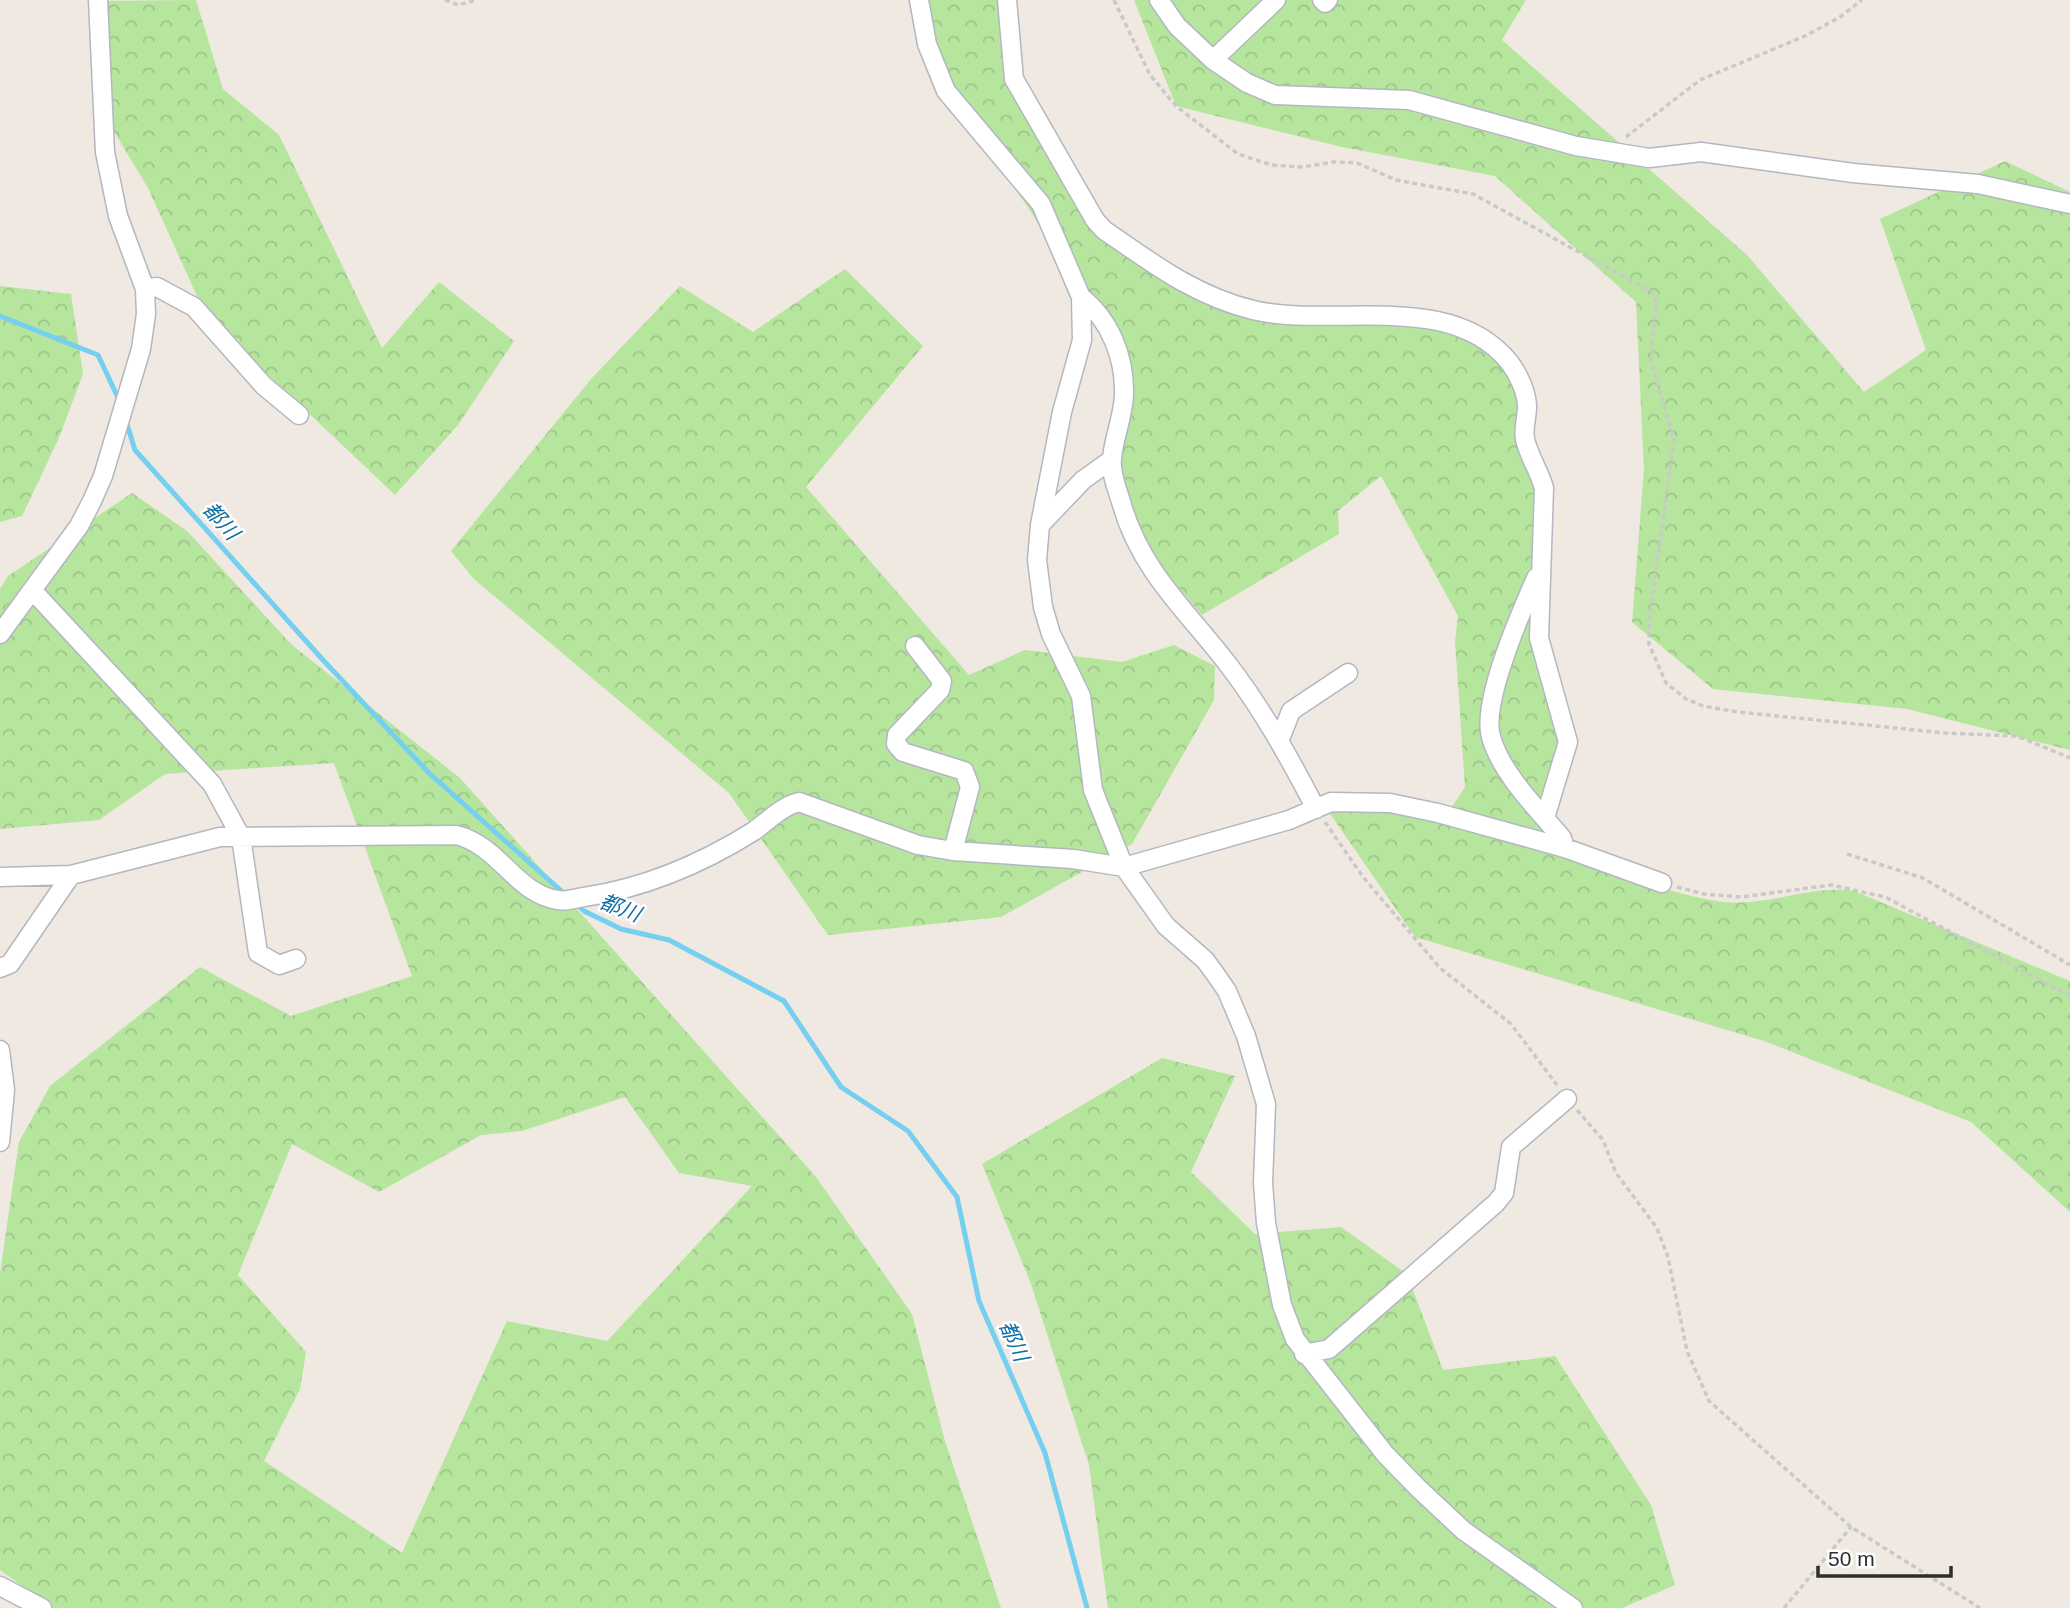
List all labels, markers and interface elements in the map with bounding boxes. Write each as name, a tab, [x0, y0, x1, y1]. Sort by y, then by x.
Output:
water label: 都川	[199, 497, 245, 545]
water label: 都川	[596, 889, 646, 927]
water label: 都川	[995, 1317, 1034, 1366]
scale bar	[1818, 1534, 1951, 1578]
text: 50 m	[1828, 1547, 1875, 1570]

